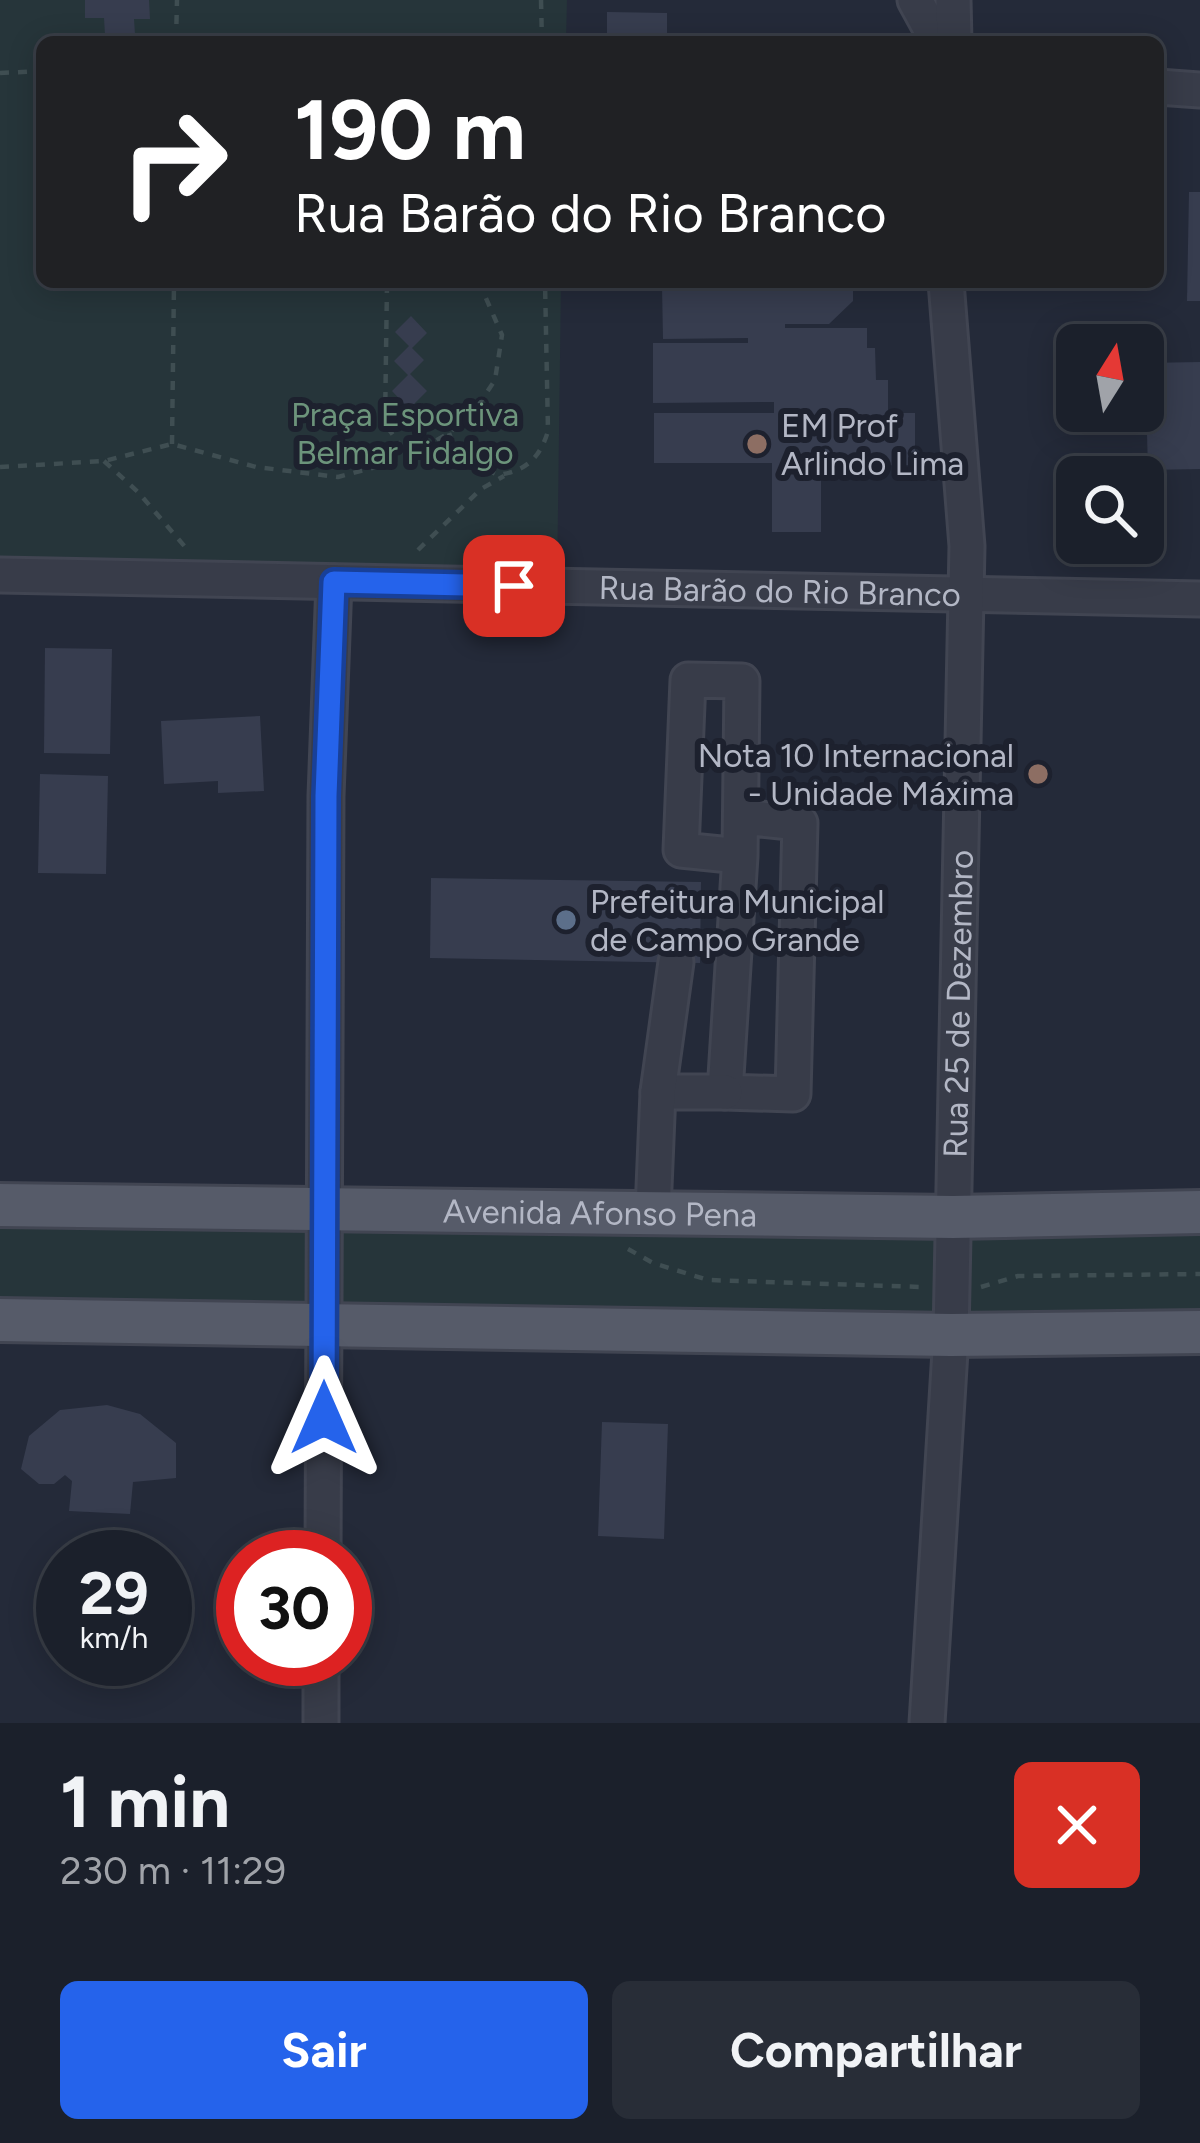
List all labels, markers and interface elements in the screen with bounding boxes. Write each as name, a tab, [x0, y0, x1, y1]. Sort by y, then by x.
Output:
text: 190 m	[294, 79, 526, 180]
icon: right	[96, 84, 252, 240]
text: Rua Barão do Rio Branco	[294, 181, 887, 246]
north arrow	[1056, 324, 1164, 432]
map controls	[1056, 324, 1164, 564]
park label: Praça Esportiva Belmar Fidalgo	[291, 395, 519, 472]
place label: EM Prof Arlindo Lima	[781, 406, 964, 483]
marker: EM Prof Arlindo Lima	[744, 431, 770, 457]
button: search	[1056, 456, 1164, 564]
pin	[463, 535, 565, 637]
icon: arrive	[481, 553, 547, 619]
street label: Rua Barão do Rio Branco	[598, 568, 961, 614]
place label: Nota 10 Internacional - Unidade Máxima	[698, 736, 1014, 813]
marker: Nota 10 Internacional - Unidade Máxima	[1025, 761, 1051, 787]
street label: Rua 25 de Dezembro	[936, 849, 981, 1158]
place label: Prefeitura Municipal de Campo Grande	[590, 882, 884, 959]
marker: Prefeitura Municipal de Campo Grande	[553, 907, 579, 933]
street label: Avenida Afonso Pena	[443, 1192, 757, 1235]
position arrow	[261, 1355, 387, 1481]
speed limit sign: 30	[216, 1530, 372, 1686]
text: 29	[79, 1557, 149, 1629]
text: km/h	[80, 1619, 148, 1656]
text: 1 min	[60, 1759, 230, 1845]
button: close	[1014, 1762, 1140, 1888]
text: 230 m · 11:29	[60, 1847, 286, 1894]
button: Sair	[60, 1981, 588, 2119]
button: Compartilhar	[612, 1981, 1140, 2119]

